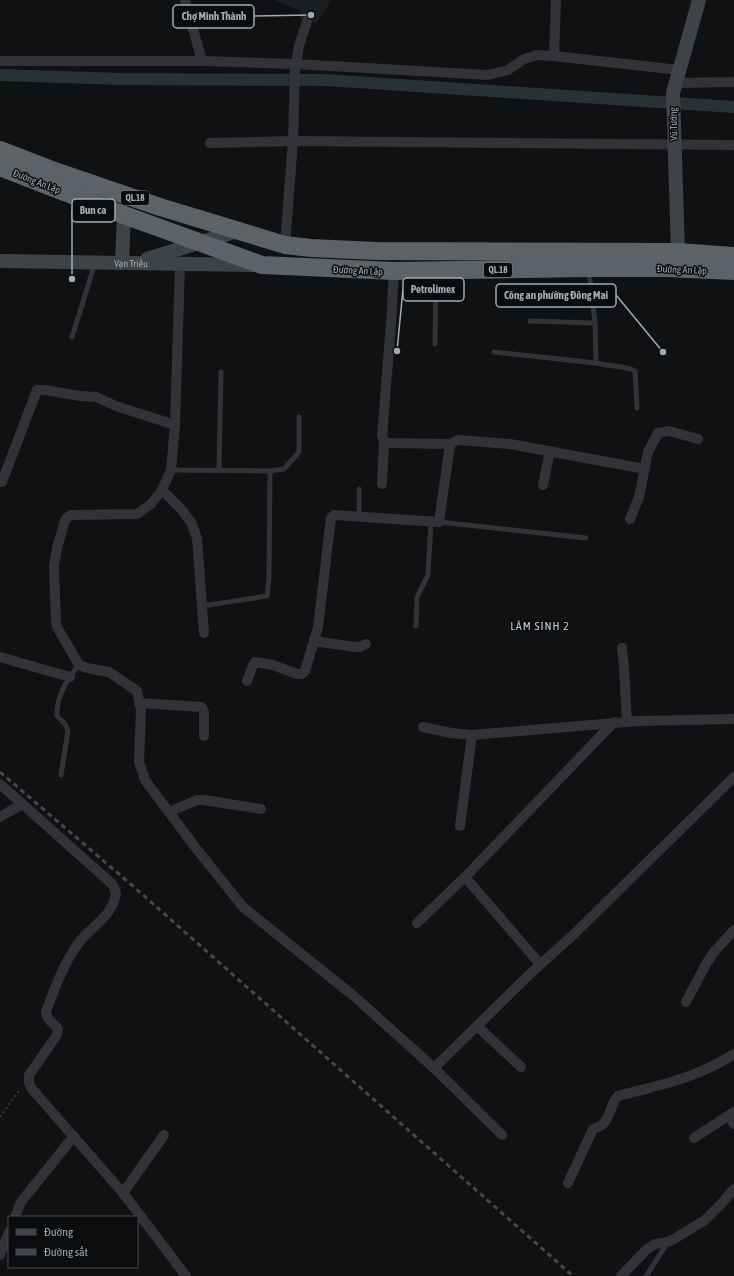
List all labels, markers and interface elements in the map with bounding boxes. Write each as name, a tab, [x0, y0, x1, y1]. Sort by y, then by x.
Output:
callout: Chợ Minh Thành	[173, 5, 254, 28]
text: Chợ Minh Thành	[182, 10, 246, 22]
street label: Vũ Tướng	[668, 106, 679, 141]
street label: Đường An Lập	[11, 167, 62, 196]
road number: QL.18	[121, 191, 149, 205]
callout: Bun ca	[72, 199, 115, 222]
text: Bun ca	[80, 204, 106, 216]
street label: Vạn Triều	[114, 258, 148, 269]
road number: QL.18	[484, 263, 512, 277]
street label: Đường An Lập	[657, 263, 707, 276]
street label: Đường An Lập	[333, 264, 384, 277]
callout: Petrolimex	[403, 278, 464, 301]
text: Petrolimex	[411, 283, 456, 295]
callout: Công an phường Đông Mai	[496, 284, 616, 307]
text: Công an phường Đông Mai	[504, 289, 609, 301]
district label: LÂM SINH 2	[510, 619, 570, 633]
legend	[8, 1216, 138, 1268]
text: Đường	[44, 1225, 74, 1239]
text: Đường sắt	[44, 1245, 89, 1259]

